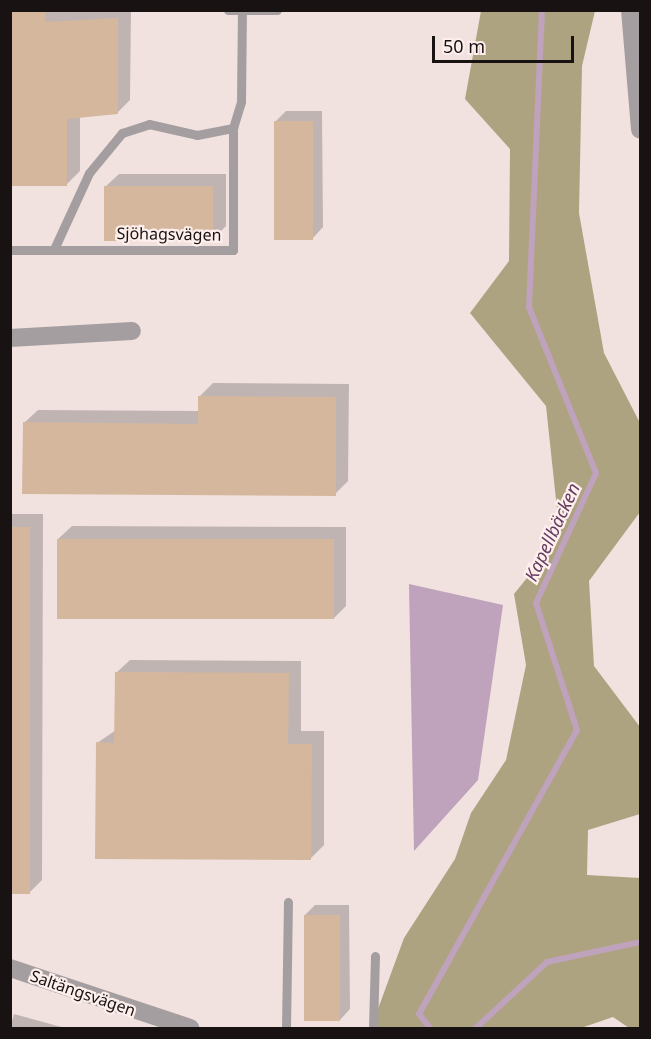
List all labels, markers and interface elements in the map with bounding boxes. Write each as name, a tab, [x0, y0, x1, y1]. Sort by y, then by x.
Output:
scale bar	[435, 24, 578, 62]
text: 50 m	[443, 34, 485, 58]
street label: Sjöhagsvägen	[116, 223, 222, 245]
water label: Kapellbäcken	[520, 479, 584, 585]
street label: Saltängsvägen	[28, 966, 138, 1020]

